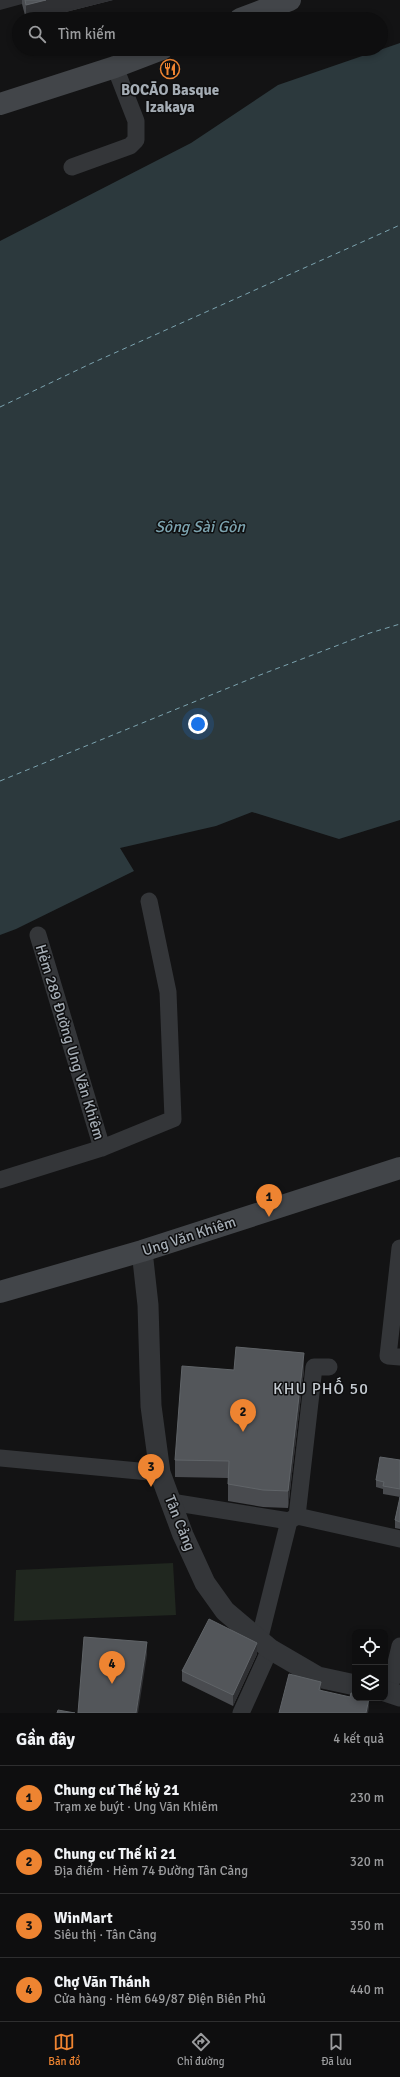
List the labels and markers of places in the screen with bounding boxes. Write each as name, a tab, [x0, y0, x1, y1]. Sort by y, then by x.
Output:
restaurant icon: BOCĀO Basque Izakaya	[159, 58, 181, 80]
place label: BOCĀO Basque Izakaya	[121, 81, 219, 116]
pin: 1	[256, 1184, 282, 1217]
pin: 2	[230, 1399, 256, 1432]
pin: 3	[138, 1454, 164, 1487]
pin: 4	[99, 1651, 125, 1684]

